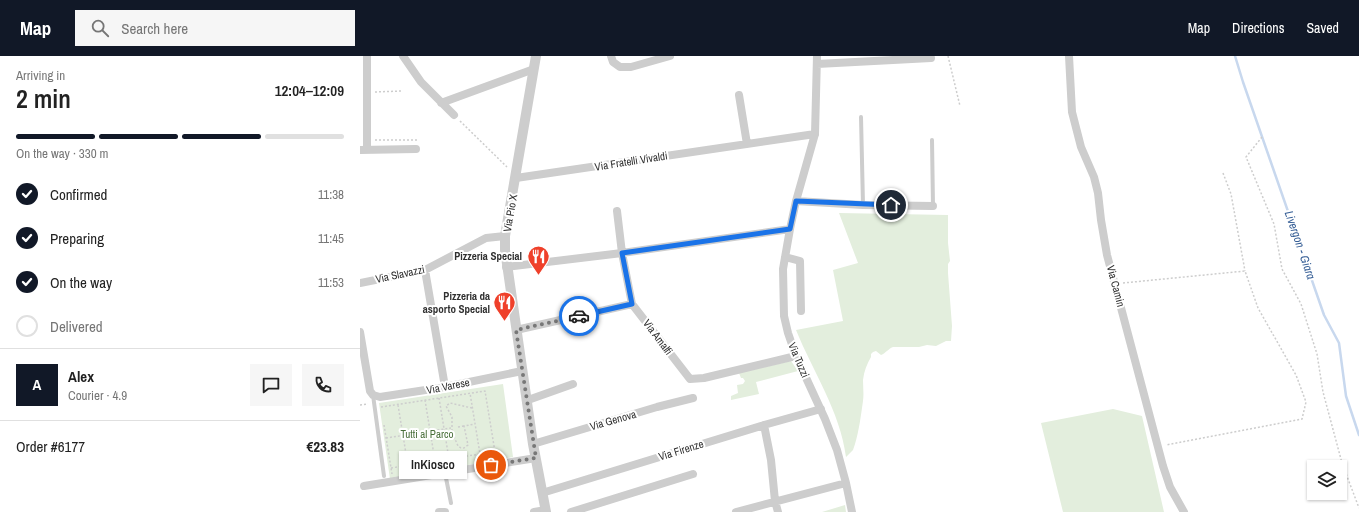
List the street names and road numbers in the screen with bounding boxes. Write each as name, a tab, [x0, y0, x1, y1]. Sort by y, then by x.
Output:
street label: Via Fratelli Vivaldi	[594, 148, 668, 174]
street label: Via Pio X	[500, 193, 520, 233]
street label: Via Slavazzi	[374, 262, 426, 286]
street label: Via Camin	[1104, 264, 1128, 308]
street label: Via Amalfi	[640, 316, 676, 358]
street label: Via Tuzzi	[785, 340, 813, 380]
street label: Via Varese	[425, 375, 471, 397]
street label: Via Genova	[588, 407, 638, 433]
street label: Via Firenze	[657, 437, 705, 463]

